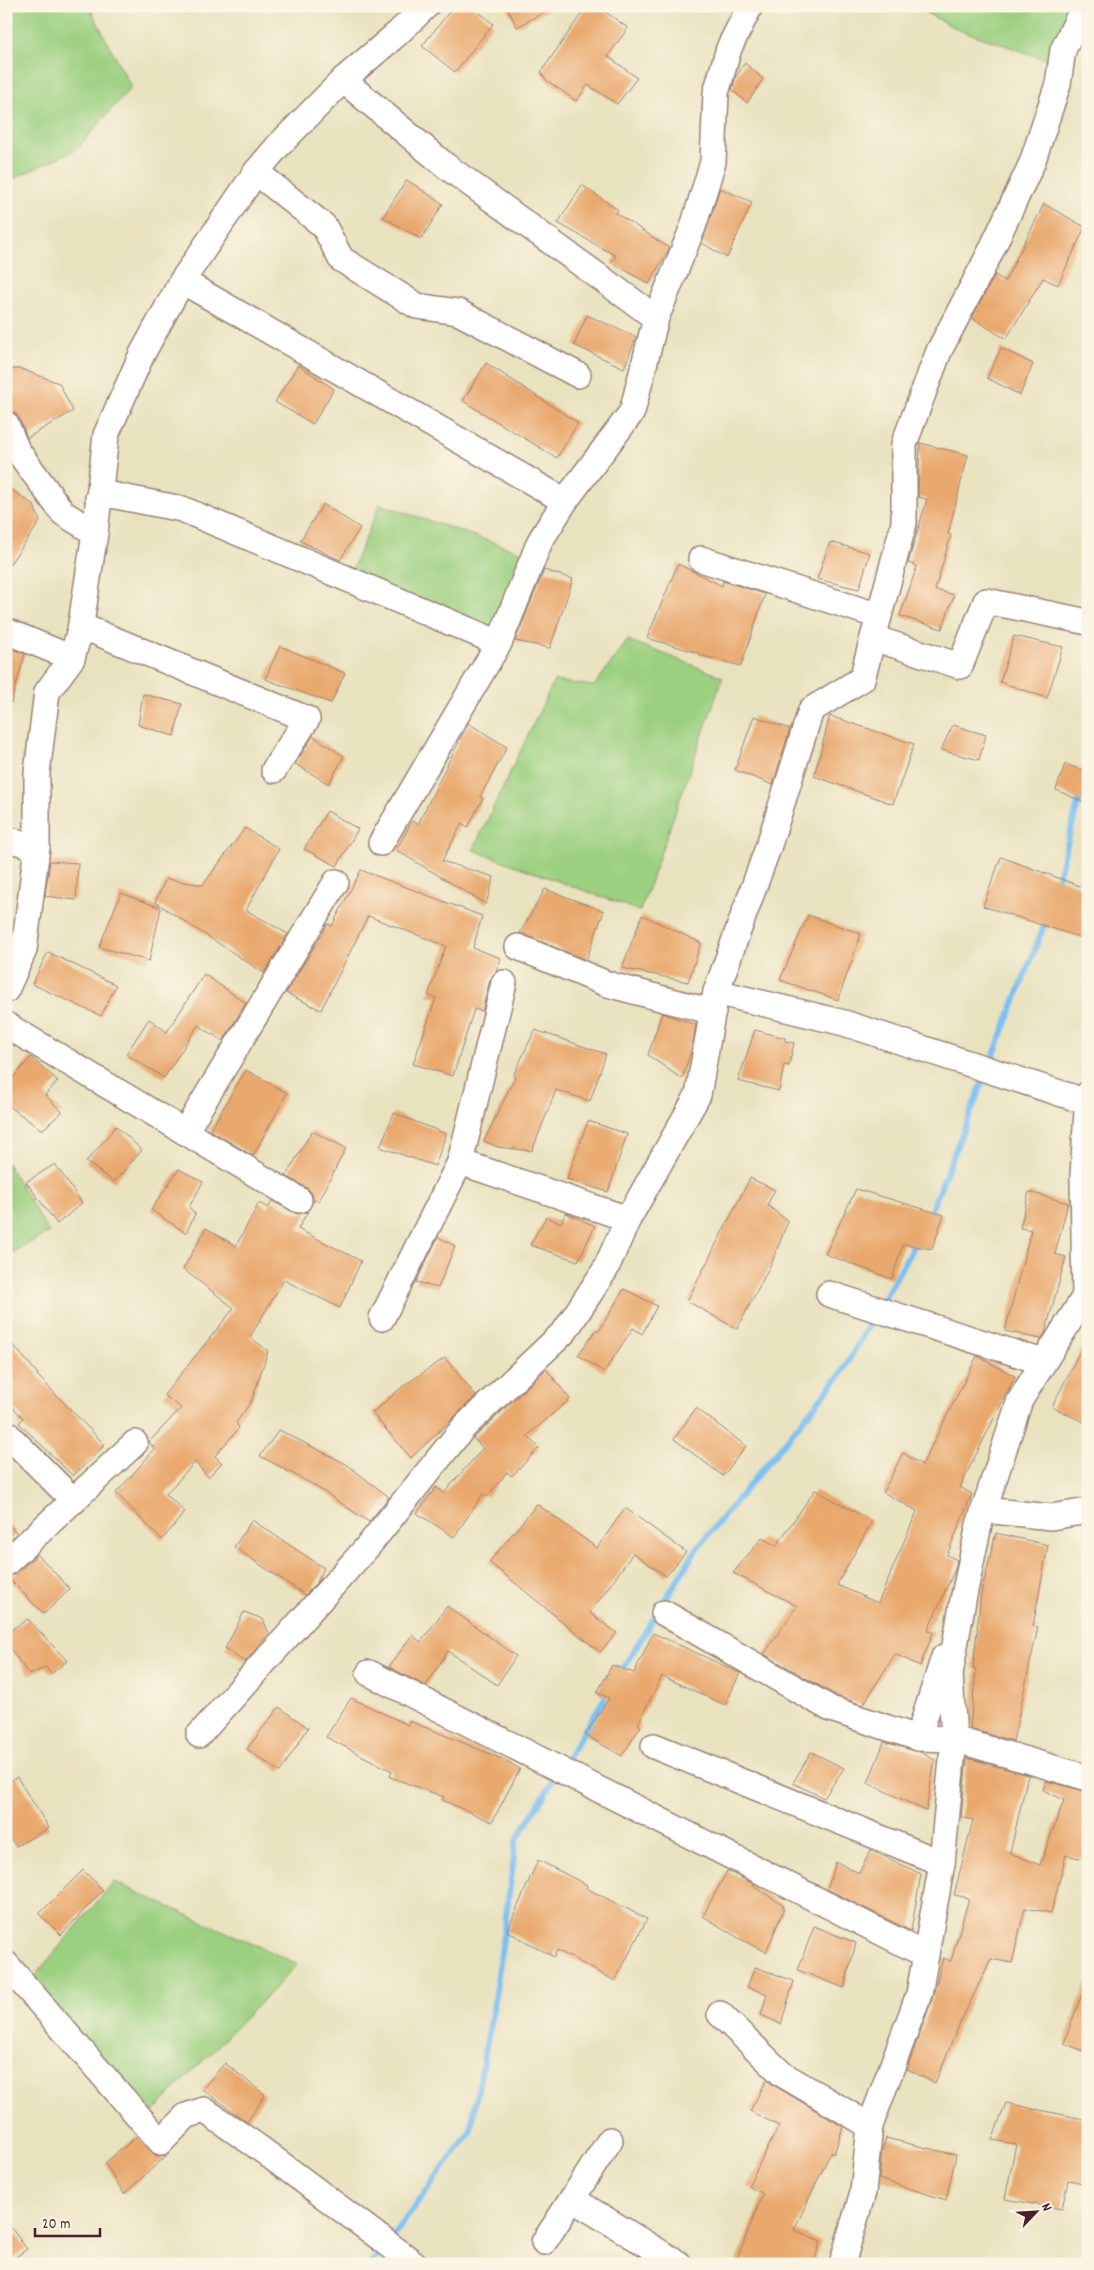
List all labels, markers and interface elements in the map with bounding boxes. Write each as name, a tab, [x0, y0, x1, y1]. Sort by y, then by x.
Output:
north arrow	[1012, 2188, 1062, 2238]
text: N	[1035, 2200, 1057, 2215]
scale bar	[35, 2205, 100, 2237]
text: 20 m	[42, 2214, 70, 2236]

